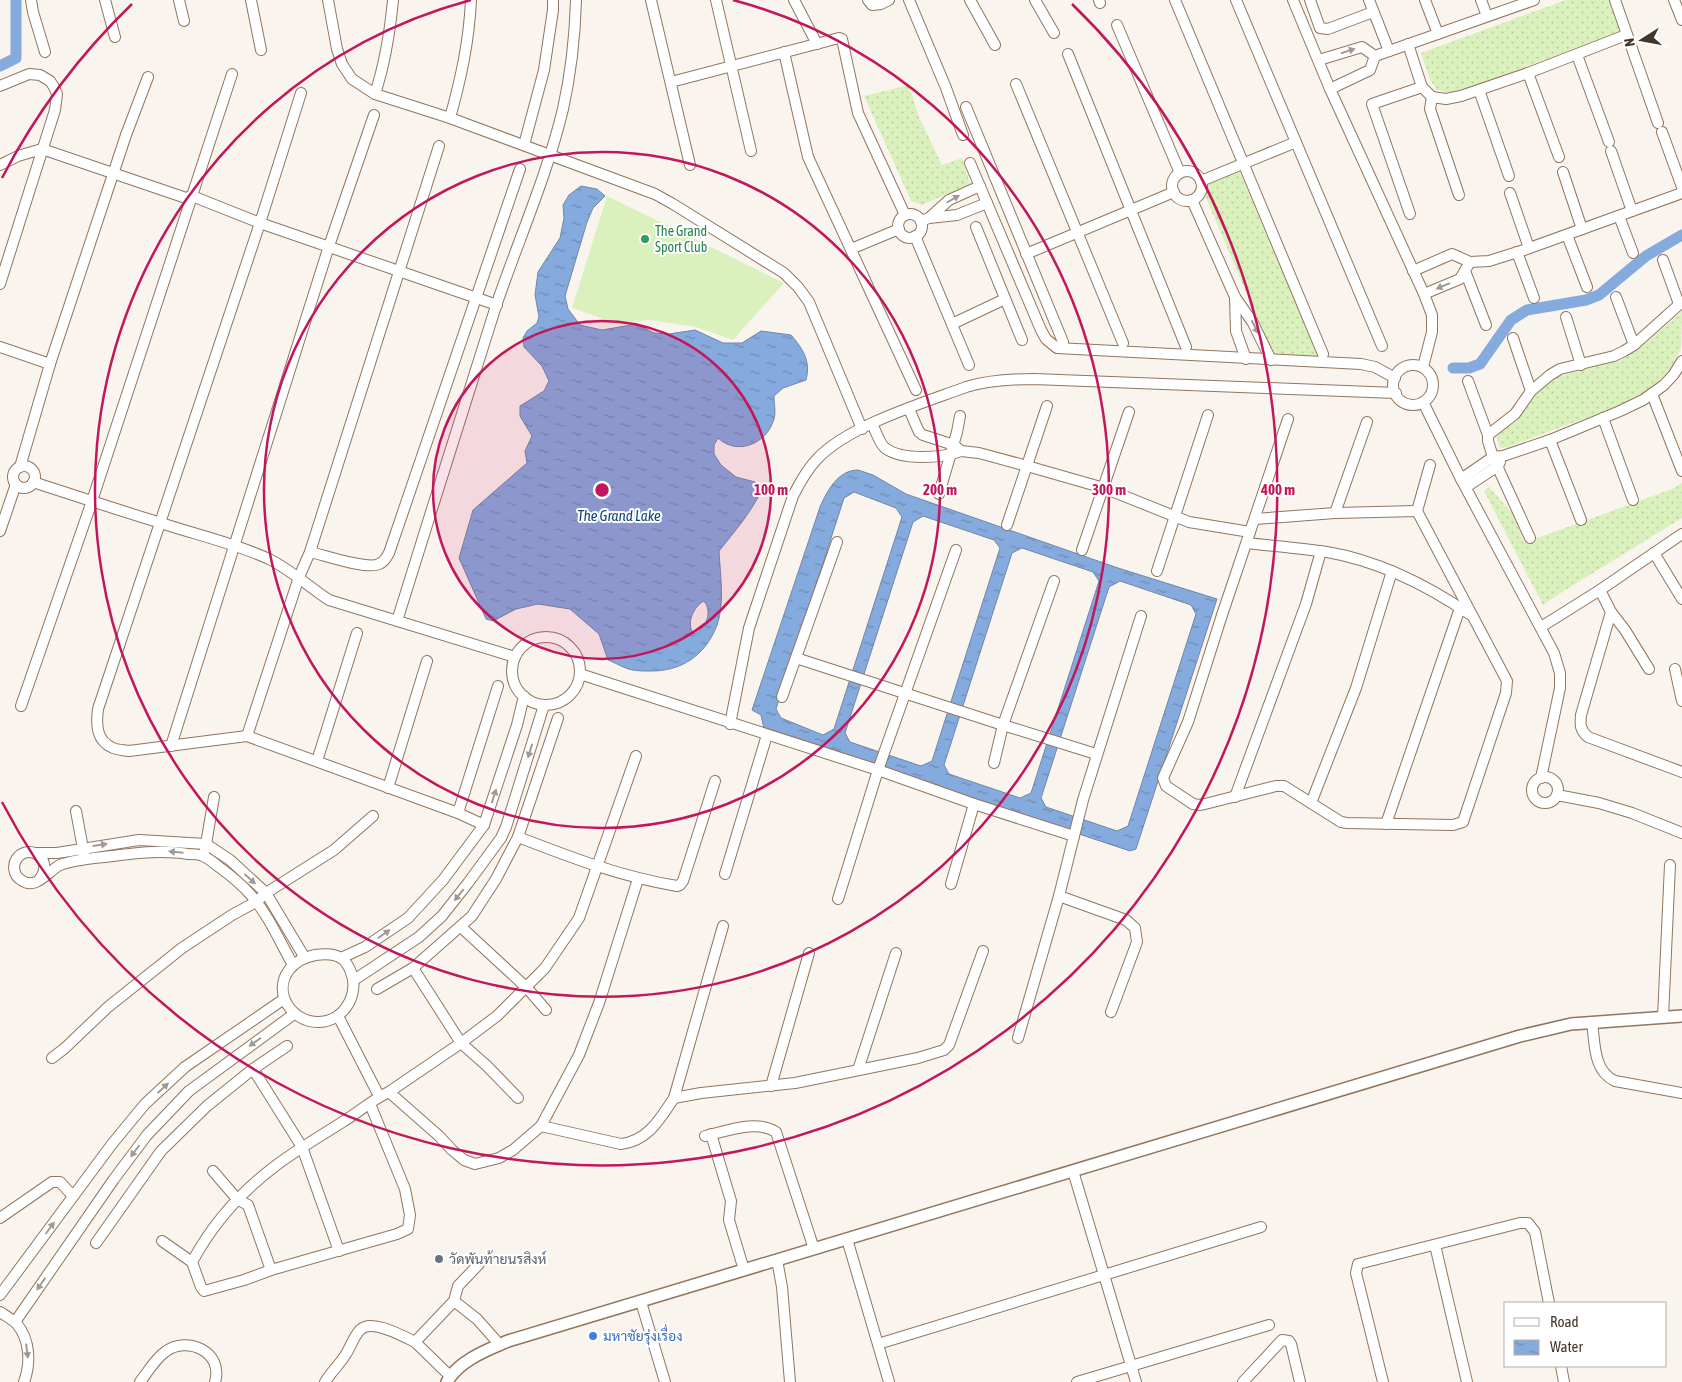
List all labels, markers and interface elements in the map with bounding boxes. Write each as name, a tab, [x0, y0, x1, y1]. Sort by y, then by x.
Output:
north arrow	[1617, 15, 1667, 65]
text: N	[1621, 37, 1638, 48]
one-way arrow	[1341, 47, 1356, 55]
one-way arrow	[945, 195, 960, 203]
place label: The Grand Sport Club	[655, 223, 708, 255]
marker: The Grand Sport Club	[639, 233, 651, 245]
one-way arrow	[1436, 283, 1450, 291]
one-way arrow	[1251, 320, 1259, 335]
centre of rings	[593, 481, 611, 499]
text: 100 m	[754, 481, 788, 498]
text: 200 m	[923, 481, 957, 498]
text: 300 m	[1092, 481, 1126, 498]
text: 400 m	[1260, 481, 1295, 498]
water label: The Grand Lake	[577, 507, 661, 524]
one-way arrow	[525, 744, 533, 759]
one-way arrow	[490, 788, 498, 803]
one-way arrow	[93, 841, 109, 849]
one-way arrow	[168, 848, 184, 856]
one-way arrow	[244, 873, 257, 884]
one-way arrow	[453, 888, 464, 901]
one-way arrow	[377, 929, 391, 939]
one-way arrow	[248, 1037, 262, 1047]
one-way arrow	[156, 1082, 168, 1094]
one-way arrow	[130, 1144, 140, 1158]
one-way arrow	[45, 1221, 55, 1235]
place label: วัดพันท้ายนรสิงห์	[449, 1250, 547, 1267]
marker: วัดพันท้ายนรสิงห์	[433, 1253, 445, 1265]
one-way arrow	[36, 1277, 46, 1290]
legend	[1504, 1302, 1667, 1367]
text: Road	[1550, 1313, 1579, 1330]
place label: มหาชัยรุ่งเรื่อง	[603, 1324, 683, 1346]
marker: มหาชัยรุ่งเรื่อง	[587, 1330, 599, 1342]
text: Water	[1550, 1338, 1583, 1355]
one-way arrow	[23, 1343, 31, 1359]

